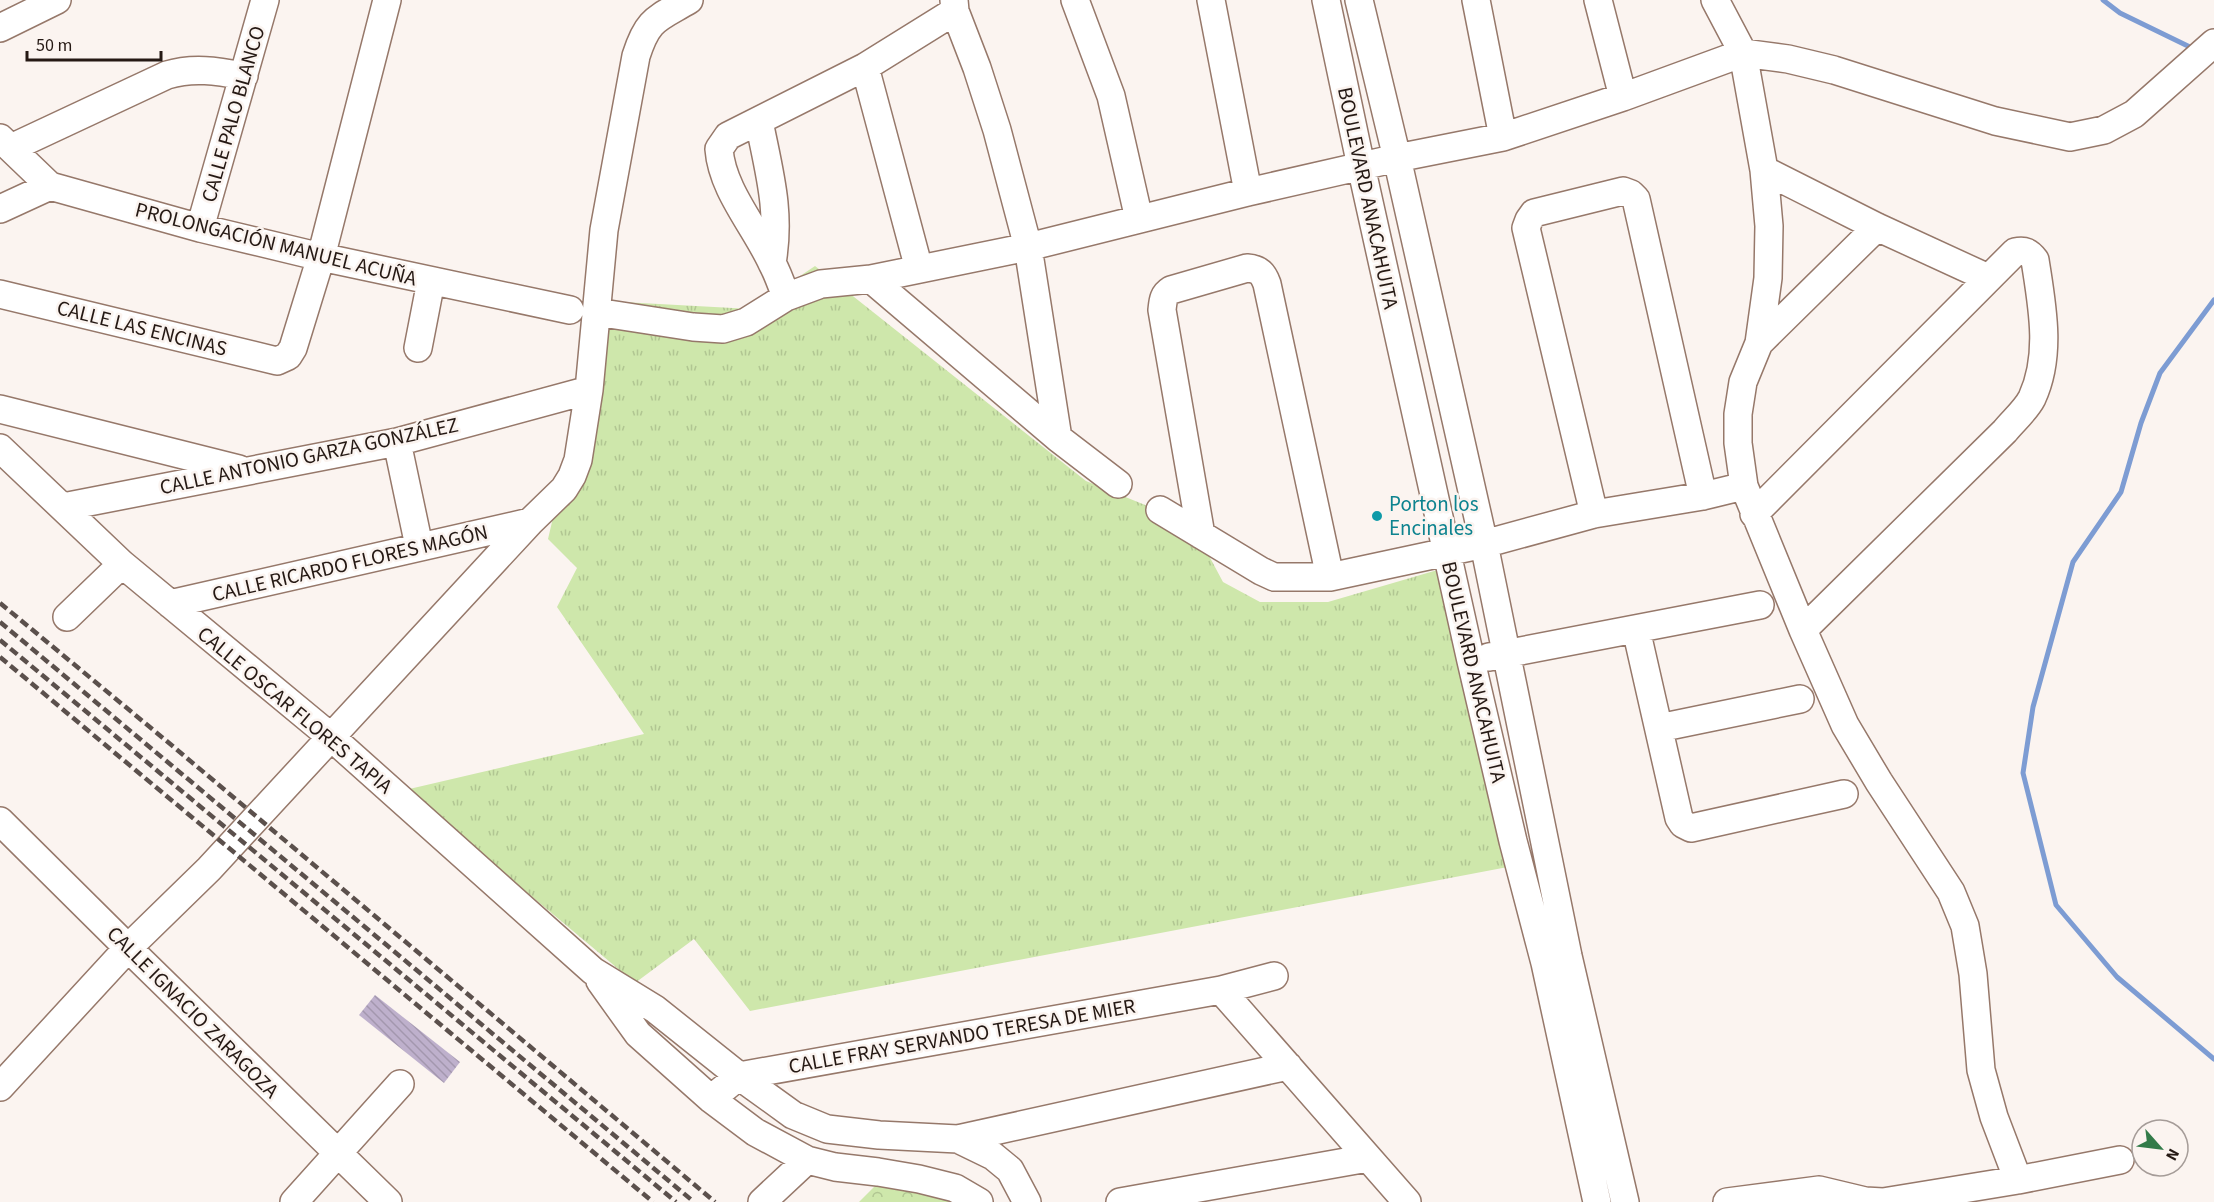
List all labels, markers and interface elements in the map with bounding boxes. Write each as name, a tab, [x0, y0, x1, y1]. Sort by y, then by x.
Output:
street label: CALLE PALO BLANCO	[193, 22, 273, 206]
scale bar	[27, 24, 160, 62]
text: 50 m	[36, 33, 72, 58]
street label: BOULEVARD ANACAHUITA	[1330, 84, 1406, 312]
street label: PROLONGACIÓN MANUEL ACUÑA	[132, 194, 420, 294]
street label: CALLE LAS ENCINAS	[54, 292, 230, 364]
street label: CALLE ANTONIO GARZA GONZÁLEZ	[157, 410, 461, 502]
place label: Porton los Encinales	[1389, 489, 1479, 543]
marker: Porton los Encinales	[1370, 509, 1384, 523]
street label: CALLE RICARDO FLORES MAGÓN	[209, 517, 491, 609]
street label: BOULEVARD ANACAHUITA	[1434, 558, 1514, 786]
street label: CALLE OSCAR FLORES TAPIA	[191, 619, 400, 801]
street label: CALLE IGNACIO ZARAGOZA	[100, 919, 286, 1105]
street label: CALLE FRAY SERVANDO TERESA DE MIER	[786, 991, 1138, 1081]
north arrow	[2130, 1118, 2190, 1178]
text: N	[2160, 1145, 2185, 1164]

